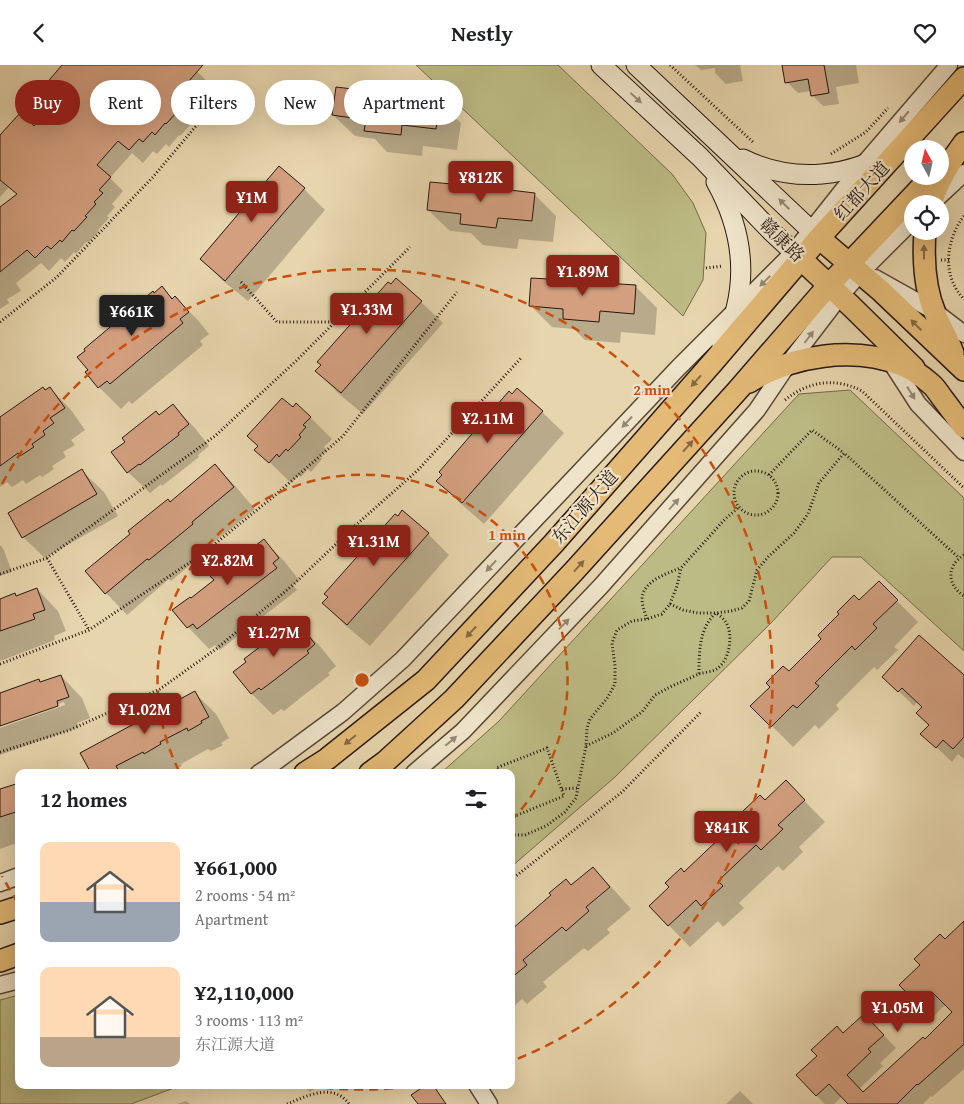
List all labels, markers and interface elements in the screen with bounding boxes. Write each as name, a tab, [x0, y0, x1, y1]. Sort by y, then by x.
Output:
text: Nestly	[451, 17, 513, 49]
icon: back	[25, 19, 53, 47]
icon: heart	[911, 19, 939, 47]
chip: Buy	[15, 80, 80, 125]
chip: Rent	[90, 80, 161, 125]
chip: Filters	[171, 80, 255, 125]
chip: New	[265, 80, 334, 125]
chip: Apartment	[344, 80, 463, 125]
one-way arrow	[630, 92, 642, 104]
one-way arrow	[898, 110, 909, 123]
north arrow	[904, 140, 949, 185]
map controls	[904, 140, 949, 240]
street label: 红都大道	[828, 155, 896, 226]
pin: ¥812K	[446, 161, 516, 203]
text: ¥812K	[459, 165, 503, 189]
pin: ¥1M	[228, 181, 276, 223]
text: ¥1M	[237, 185, 267, 209]
button: locate	[904, 195, 949, 240]
one-way arrow	[778, 198, 790, 210]
street label: 赣康路	[754, 211, 811, 268]
one-way arrow	[920, 244, 928, 260]
pin: ¥1.89M	[542, 255, 624, 297]
text: ¥1.89M	[557, 259, 609, 283]
one-way arrow	[759, 275, 771, 287]
pin: ¥1.33M	[326, 293, 408, 335]
pin: ¥661K	[97, 295, 167, 337]
text: ¥1.33M	[341, 297, 393, 321]
text: ¥661K	[110, 299, 154, 323]
one-way arrow	[911, 319, 923, 331]
one-way arrow	[803, 331, 814, 344]
one-way arrow	[691, 374, 702, 387]
text: 2 min	[633, 379, 671, 400]
one-way arrow	[907, 387, 916, 400]
pin: ¥2.11M	[447, 401, 529, 444]
text: ¥2.11M	[462, 406, 514, 430]
one-way arrow	[621, 416, 633, 428]
one-way arrow	[682, 439, 693, 452]
street label: 东江源大道	[545, 464, 624, 549]
one-way arrow	[668, 497, 679, 510]
text: 1 min	[488, 524, 526, 545]
pin: ¥1.31M	[333, 525, 415, 567]
text: ¥1.31M	[348, 529, 400, 553]
pin: ¥2.82M	[187, 543, 269, 586]
text: ¥2.82M	[202, 548, 254, 572]
one-way arrow	[485, 560, 497, 572]
one-way arrow	[573, 560, 584, 573]
pin: ¥1.27M	[233, 615, 315, 658]
one-way arrow	[558, 619, 570, 631]
text: ¥1.27M	[248, 620, 300, 644]
one-way arrow	[465, 625, 477, 637]
centre of rings	[353, 671, 371, 689]
pin: ¥1.02M	[104, 693, 186, 735]
text: ¥1.02M	[119, 697, 171, 721]
one-way arrow	[344, 735, 357, 746]
one-way arrow	[445, 735, 457, 747]
text: 12 homes	[40, 784, 127, 815]
icon: filters	[462, 785, 490, 813]
pin: ¥841K	[692, 811, 762, 853]
text: ¥841K	[705, 815, 749, 839]
text: ¥661,000	[195, 852, 277, 883]
icon: home	[80, 862, 140, 922]
text: 2 rooms · 54 m²	[195, 883, 295, 907]
text: Apartment	[195, 907, 268, 931]
text: ¥2,110,000	[195, 977, 294, 1008]
icon: home	[80, 987, 140, 1047]
pin: ¥1.05M	[857, 991, 939, 1033]
text: ¥1.05M	[872, 995, 924, 1019]
text: 3 rooms · 113 m²	[195, 1008, 303, 1032]
text: 东江源大道	[195, 1032, 275, 1056]

